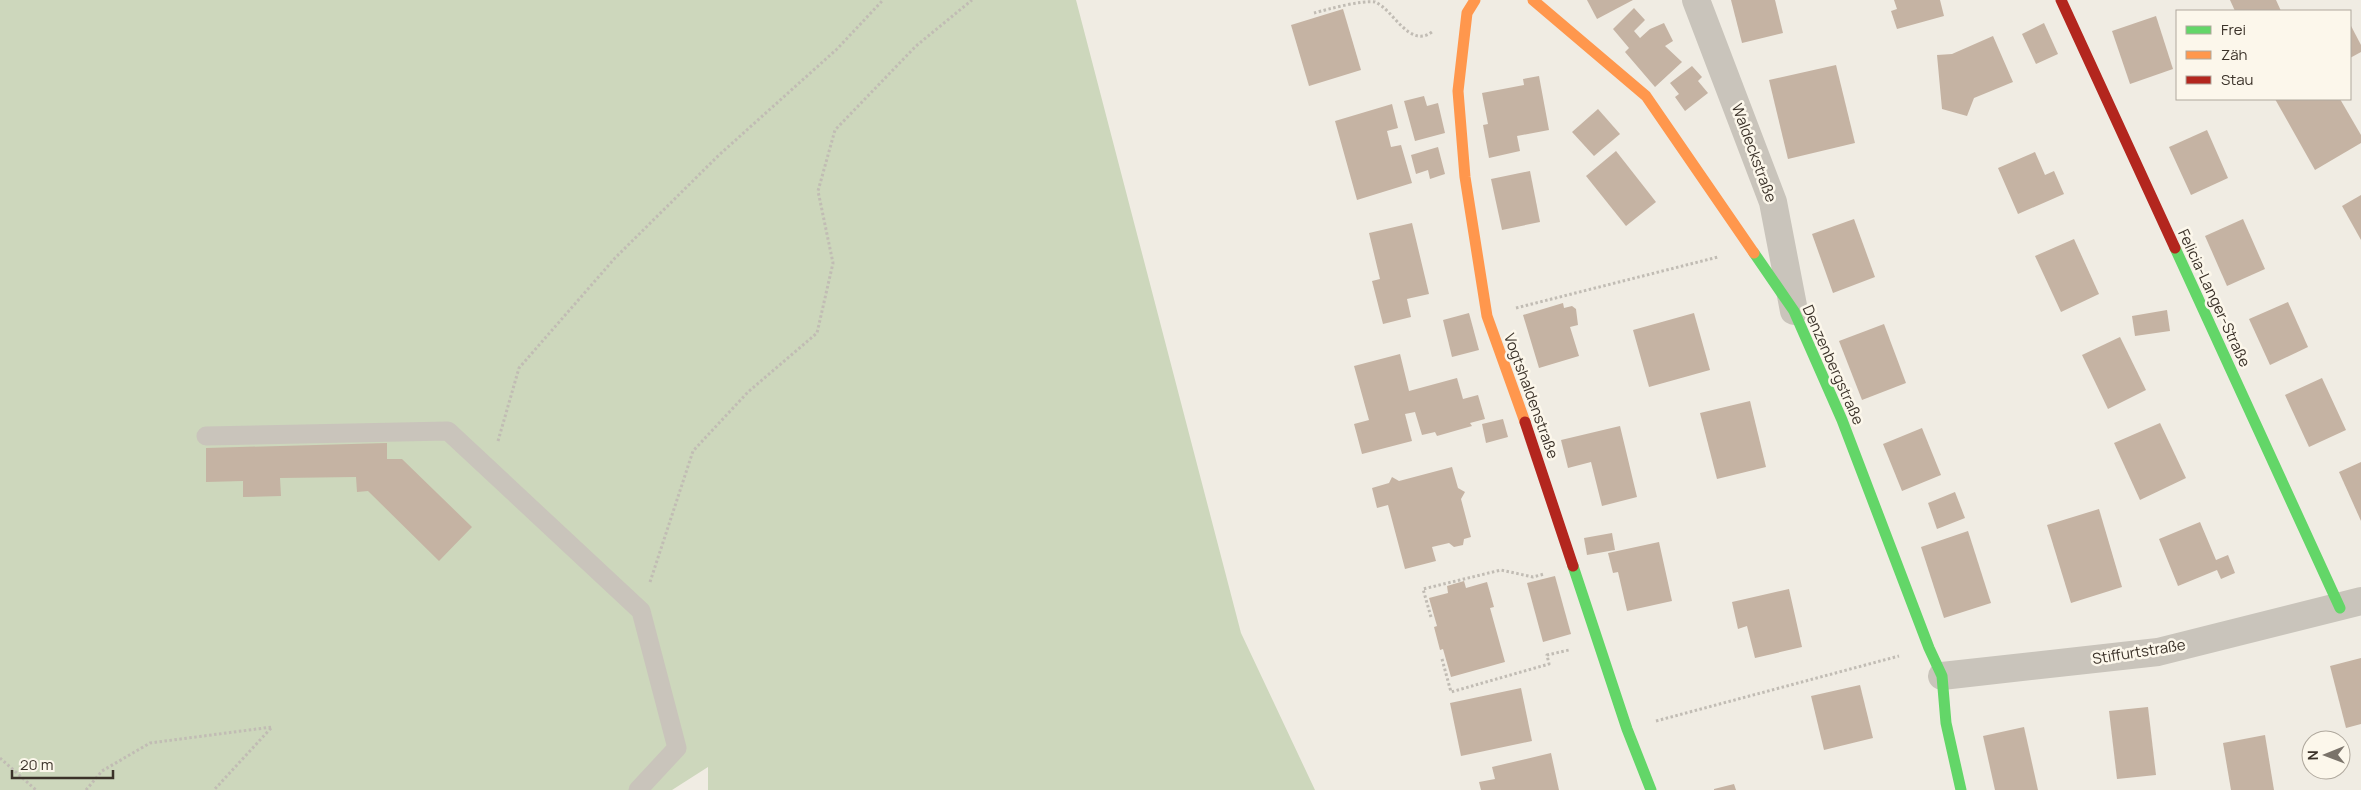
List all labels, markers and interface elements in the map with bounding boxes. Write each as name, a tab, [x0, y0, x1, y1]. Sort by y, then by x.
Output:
legend	[2176, 10, 2351, 100]
text: Frei	[2221, 19, 2246, 40]
text: Zäh	[2221, 44, 2248, 65]
text: Stau	[2221, 69, 2254, 90]
street label: Waldeckstraße	[1727, 101, 1782, 205]
street label: Felicia-Langer-Straße	[2173, 225, 2256, 370]
street label: Denzenbergstraße	[1798, 302, 1869, 428]
street label: Vogtshaldenstraße	[1499, 330, 1564, 462]
street label: Stiffurtstraße	[2091, 634, 2187, 669]
north arrow	[2301, 730, 2351, 780]
scale bar	[12, 748, 114, 780]
text: N	[2303, 750, 2322, 760]
text: 20 m	[20, 754, 53, 775]

